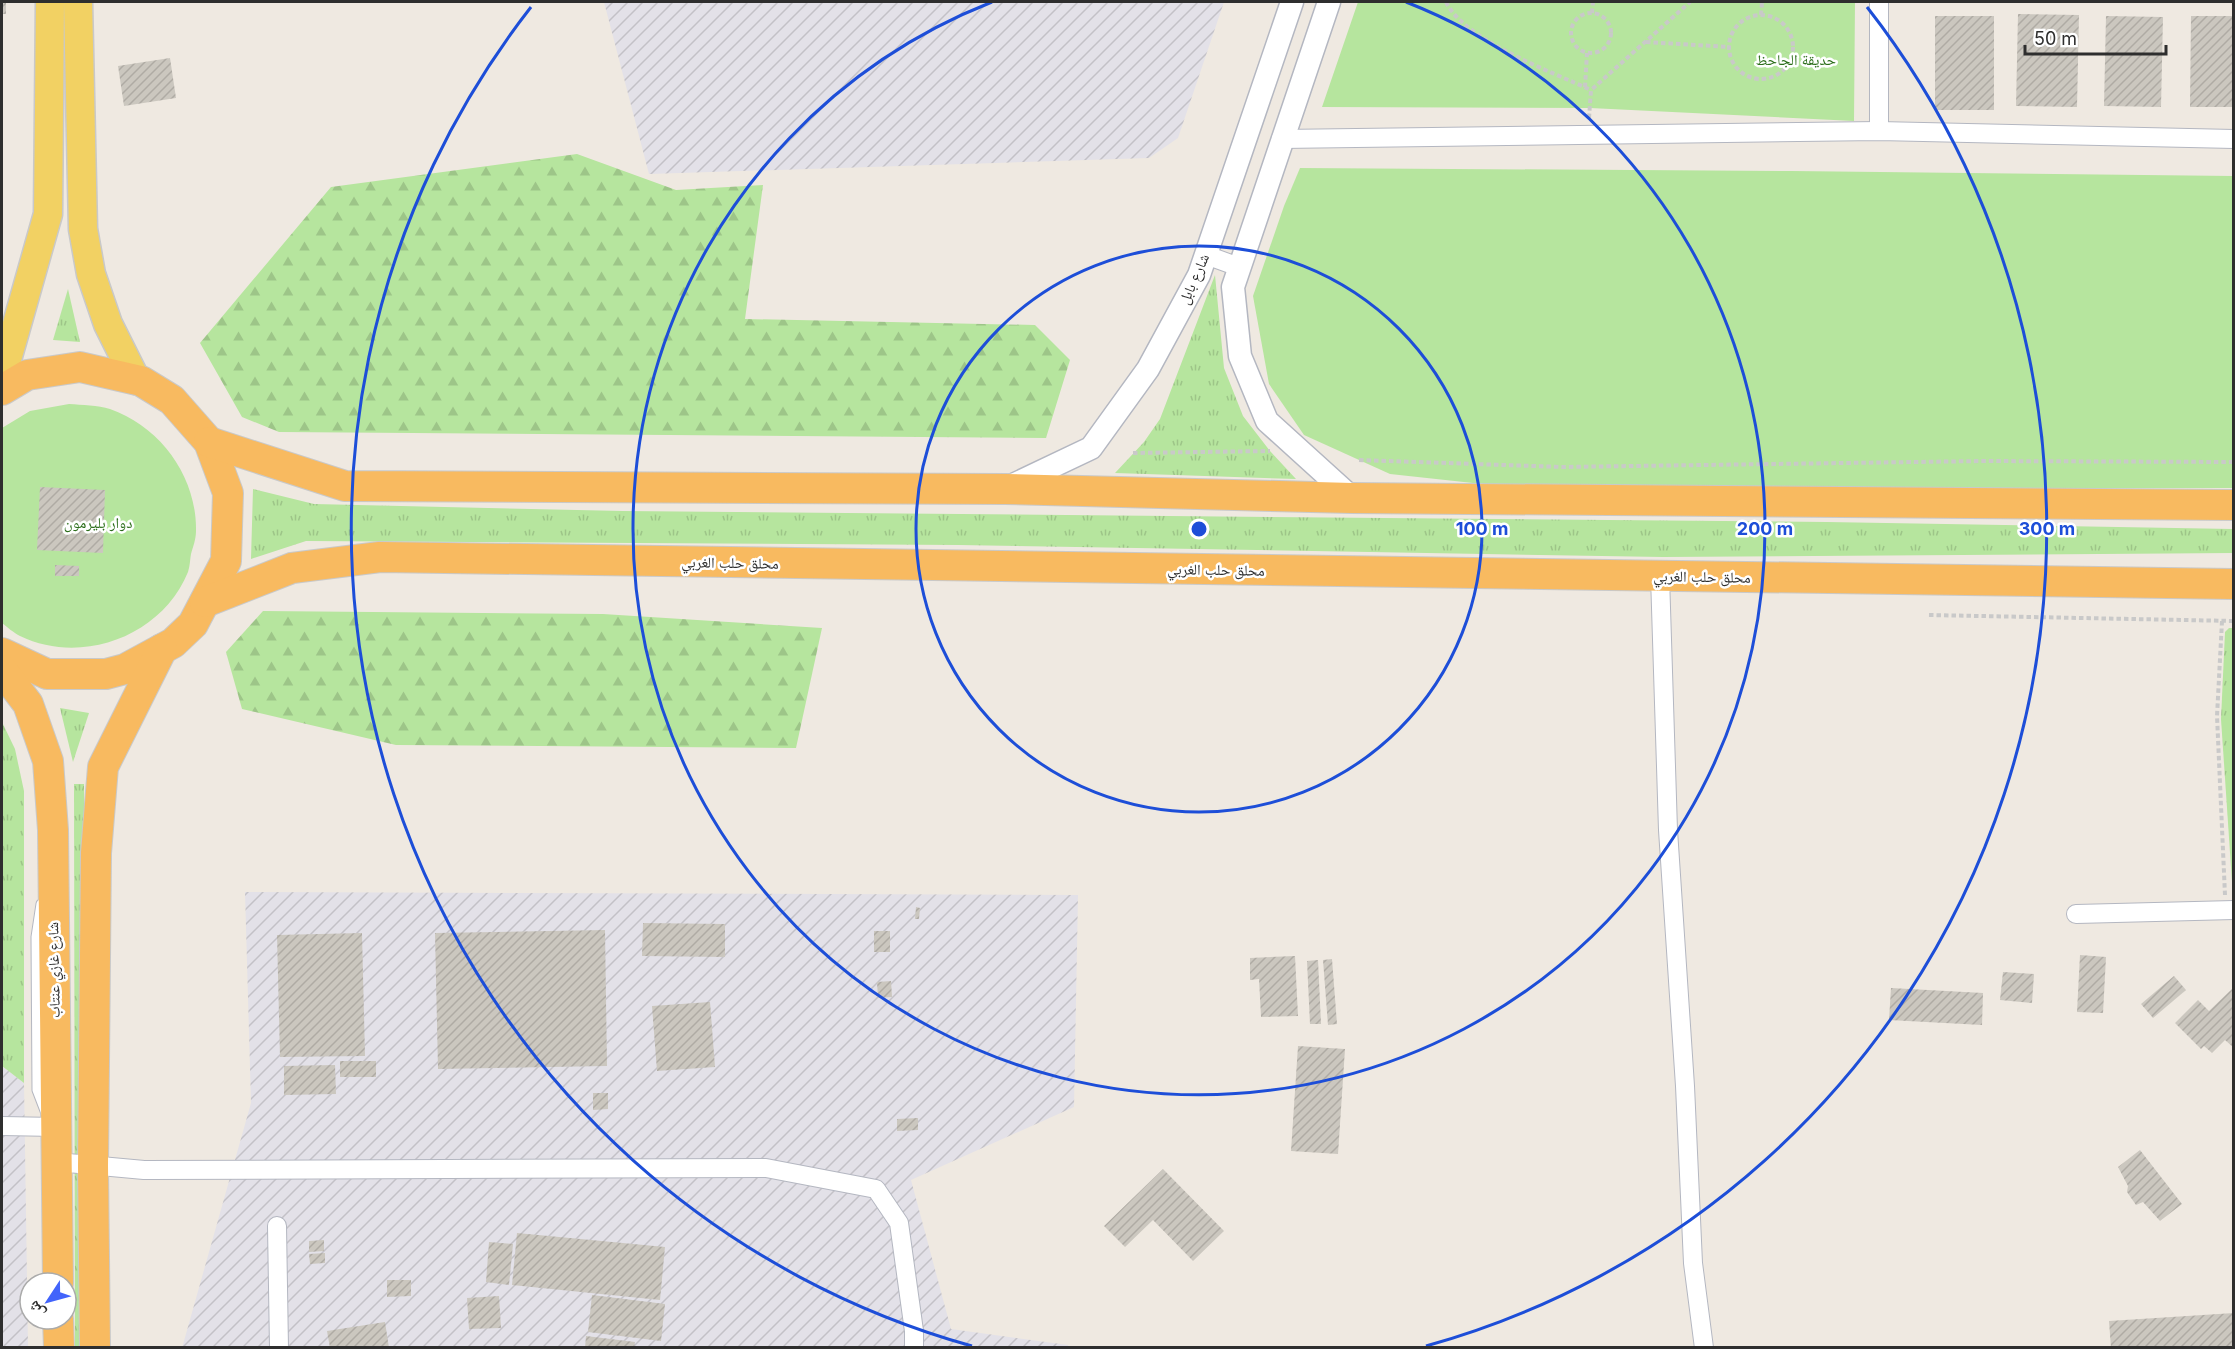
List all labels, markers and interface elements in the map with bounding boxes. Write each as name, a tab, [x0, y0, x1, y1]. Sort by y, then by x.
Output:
scale bar	[2025, 18, 2166, 56]
text: 50 m	[2034, 28, 2077, 49]
park label: حديقة الجاحظ	[1756, 50, 1837, 69]
street label: شارع بابل	[1174, 250, 1214, 308]
park label: دوار بليرمون	[64, 513, 132, 533]
text: 100 m	[1456, 518, 1508, 539]
text: 200 m	[1737, 518, 1793, 539]
text: 300 m	[2019, 518, 2075, 539]
centre of rings	[1189, 519, 1209, 539]
street label: محلق حلب الغربي	[681, 552, 779, 576]
street label: محلق حلب الغربي	[1167, 559, 1265, 583]
street label: محلق حلب الغربي	[1653, 566, 1751, 590]
street label: شارع غازي عنتاب	[43, 922, 67, 1018]
north arrow	[18, 1271, 78, 1331]
text: ش	[23, 1297, 49, 1323]

